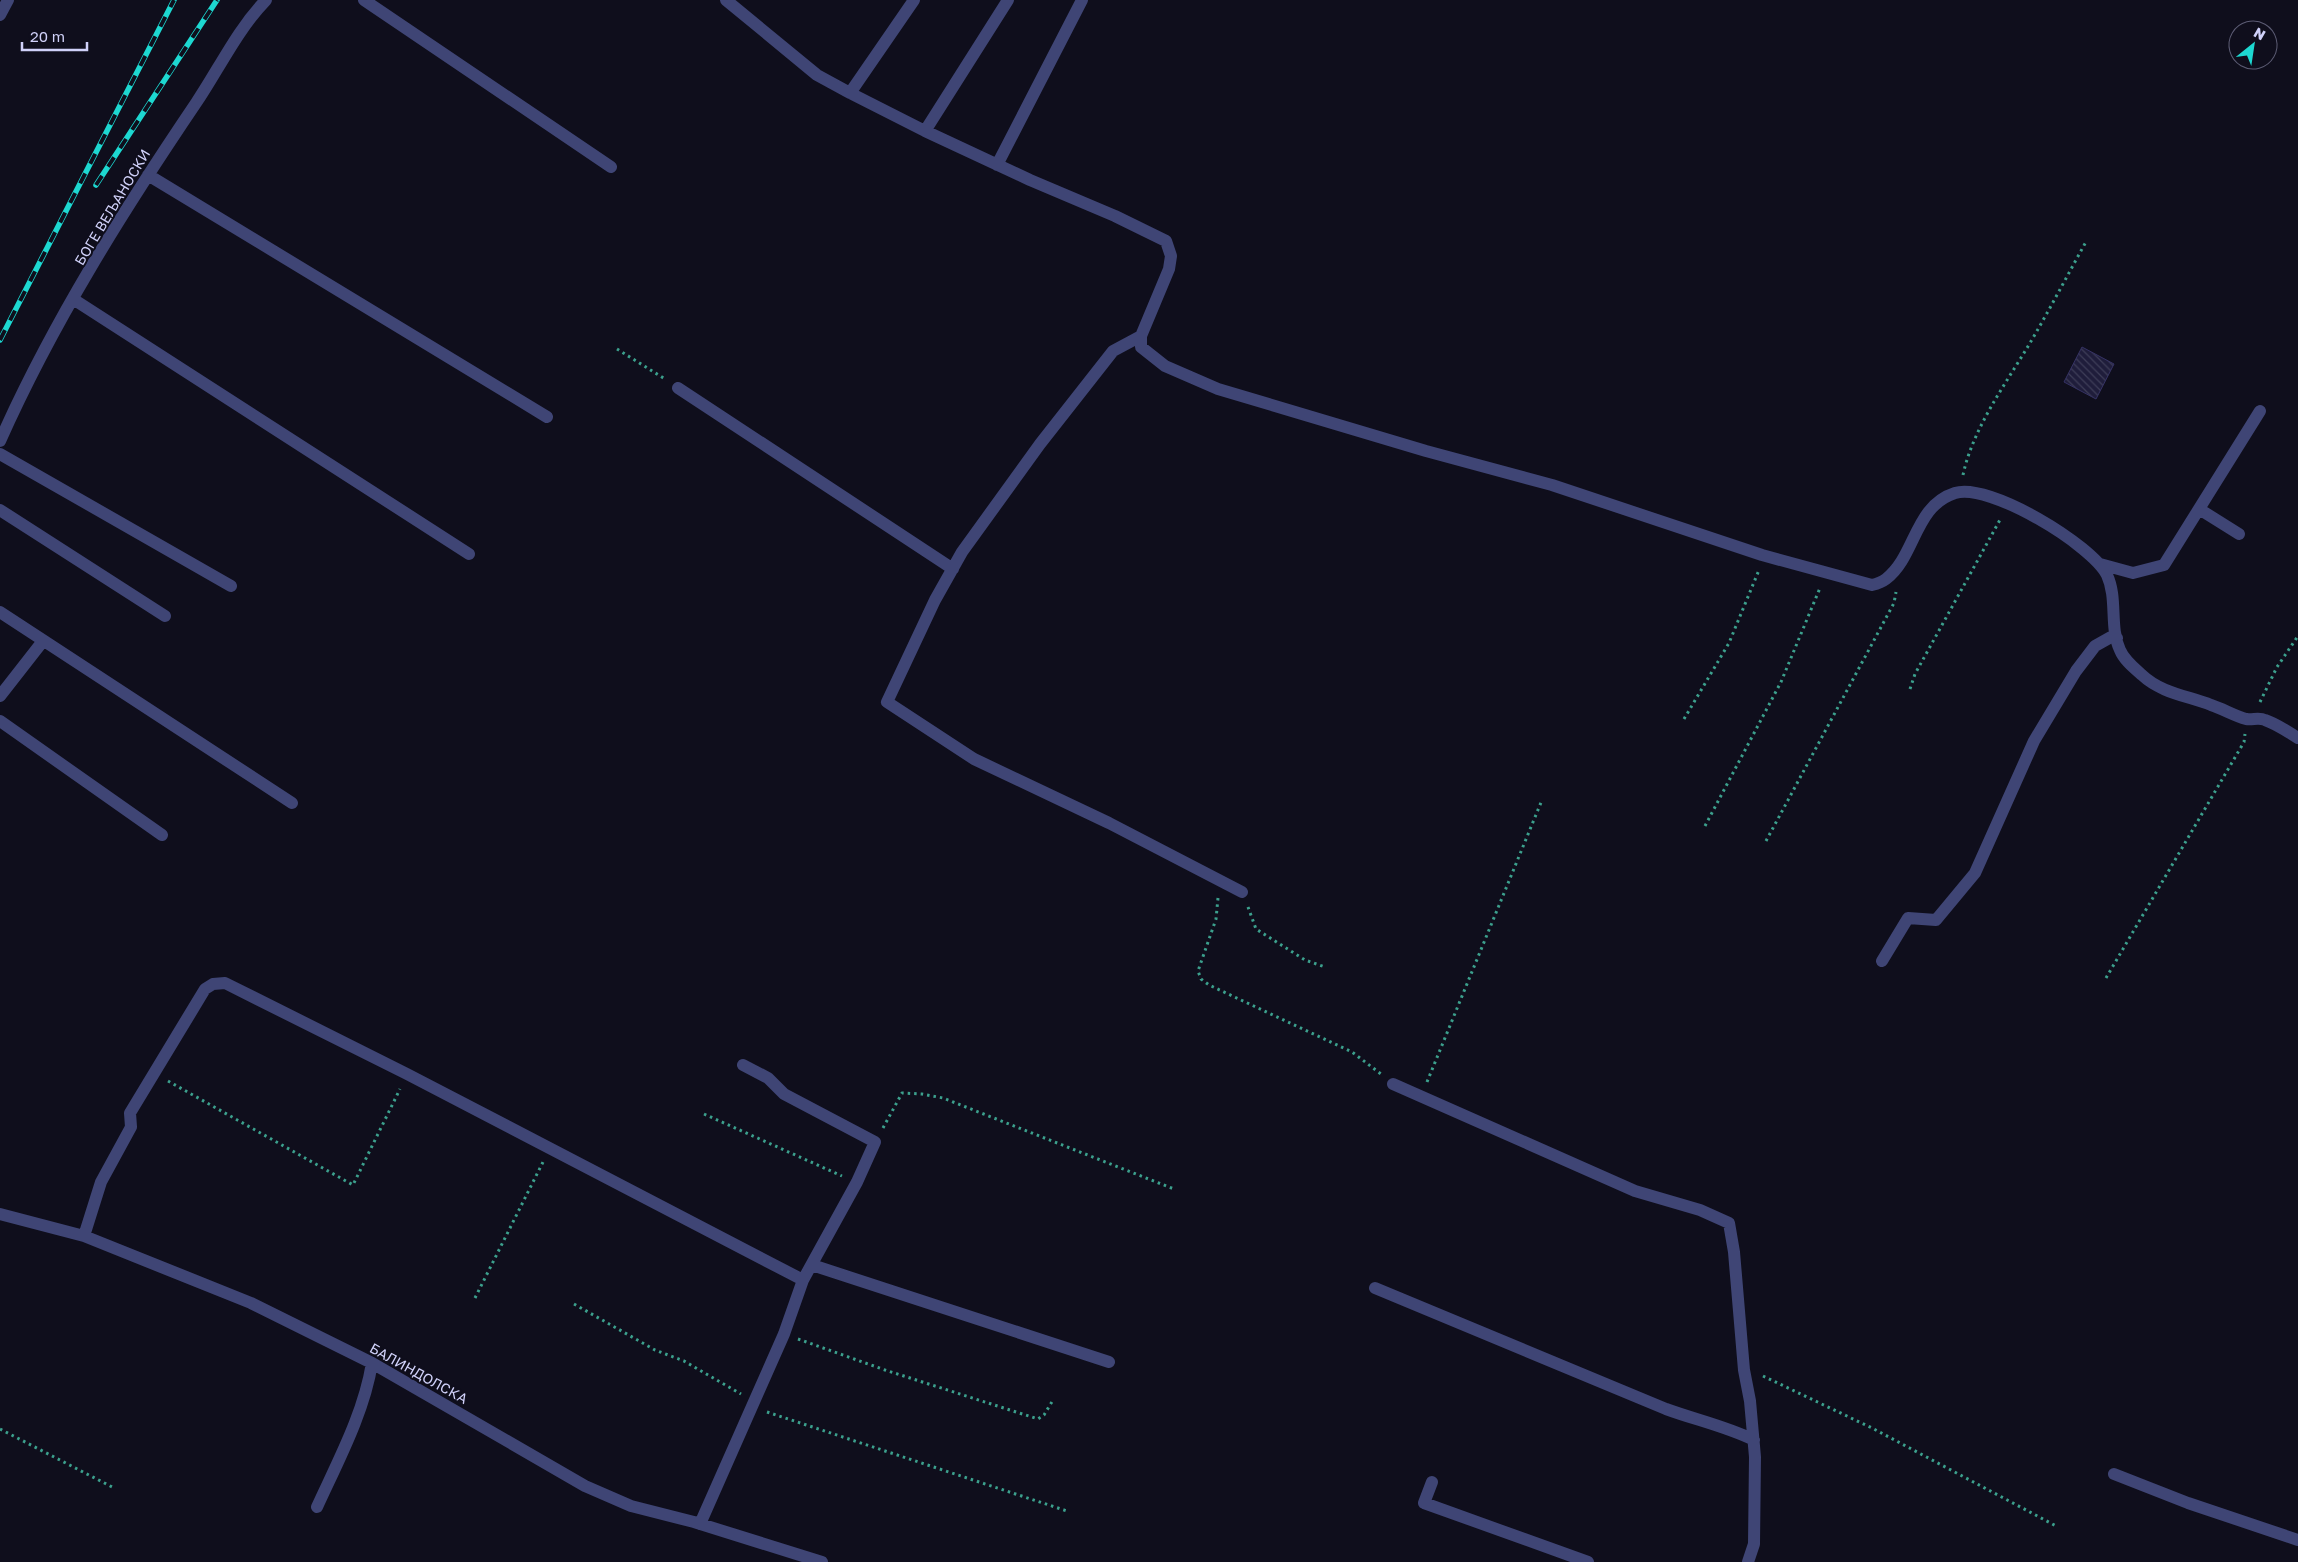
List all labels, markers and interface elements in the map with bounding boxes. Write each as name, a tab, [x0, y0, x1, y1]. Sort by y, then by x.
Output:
scale bar	[22, 20, 88, 52]
north arrow	[2228, 20, 2278, 70]
text: N	[2251, 23, 2269, 43]
text: 20 m	[30, 27, 65, 45]
street label: БОГЕ ВЕЉАНОСКИ	[71, 146, 153, 268]
street label: БАЛИНДОЛСКА	[367, 1339, 472, 1407]

